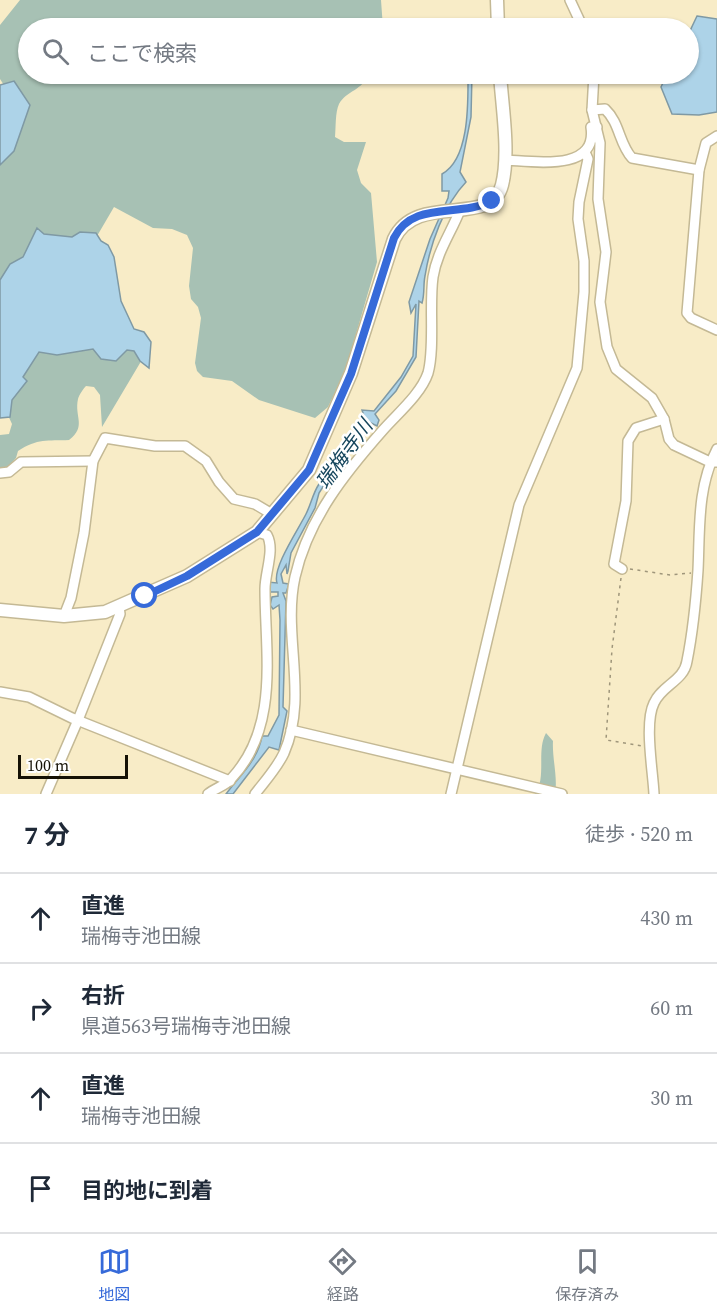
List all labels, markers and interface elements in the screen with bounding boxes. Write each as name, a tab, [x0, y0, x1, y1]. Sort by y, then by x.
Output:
search box	[18, 18, 699, 84]
icon: search	[39, 35, 72, 68]
text: ここで検索	[87, 38, 197, 68]
route end	[478, 187, 504, 213]
water label: 瑞梅寺川	[309, 412, 380, 495]
route start	[131, 582, 157, 608]
scale bar	[18, 752, 128, 780]
text: 100 m	[27, 754, 69, 776]
text: 7 分	[24, 817, 70, 853]
text: 徒歩 · 520 m	[585, 820, 693, 848]
text: 直進	[81, 890, 125, 920]
icon: ahead	[24, 902, 57, 935]
text: 430 m	[640, 904, 693, 932]
text: 瑞梅寺池田線	[81, 922, 201, 950]
text: 右折	[81, 980, 125, 1010]
icon: right	[24, 992, 57, 1025]
text: 60 m	[650, 994, 693, 1022]
text: 県道563号瑞梅寺池田線	[81, 1012, 291, 1040]
text: 直進	[81, 1070, 125, 1100]
icon: ahead	[24, 1082, 57, 1115]
text: 30 m	[650, 1084, 693, 1112]
text: 瑞梅寺池田線	[81, 1102, 201, 1130]
icon: arrive	[24, 1172, 57, 1205]
text: 目的地に到着	[81, 1175, 213, 1205]
tab: 地図	[98, 1245, 131, 1305]
tab: 経路	[326, 1245, 359, 1305]
tab: 保存済み	[555, 1245, 619, 1305]

